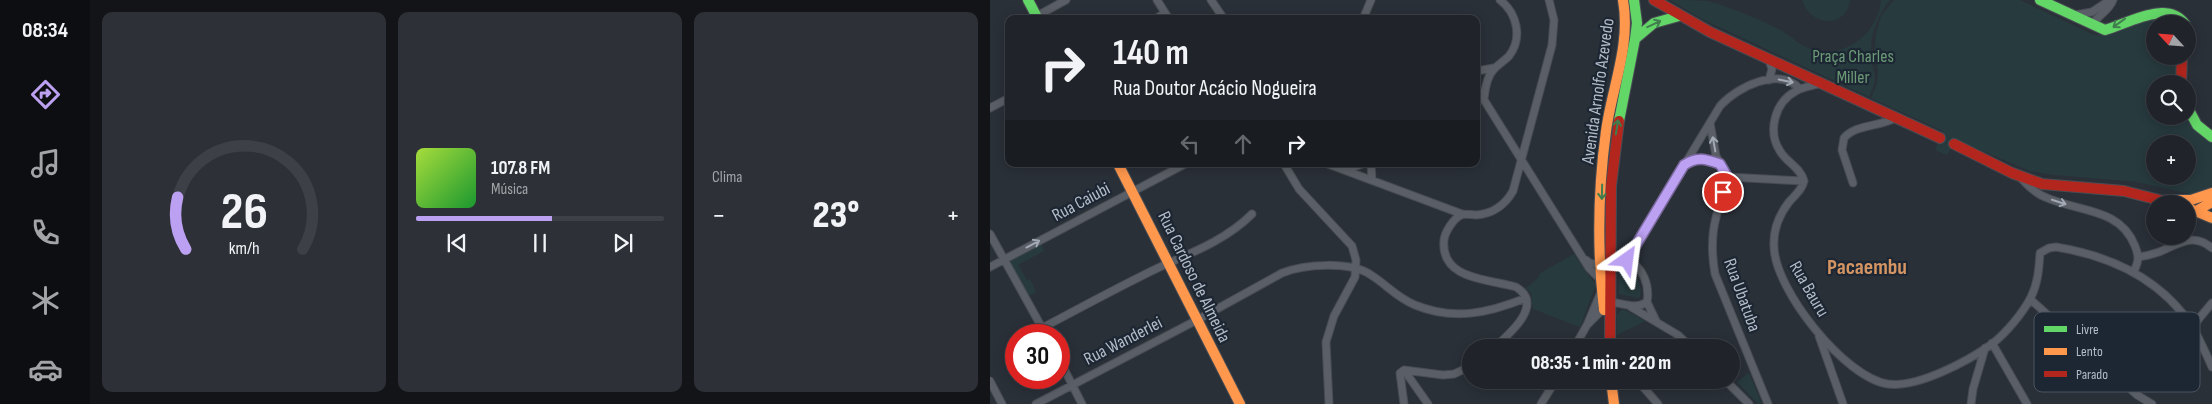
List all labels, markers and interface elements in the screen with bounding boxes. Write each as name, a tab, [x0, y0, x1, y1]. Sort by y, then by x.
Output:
north arrow	[2146, 15, 2196, 65]
map controls	[2146, 15, 2196, 245]
text: 08:34	[22, 17, 68, 44]
street label: Avenida Arnolfo Azevedo	[1577, 17, 1619, 166]
one-way arrow	[1647, 18, 1662, 28]
one-way arrow	[2112, 18, 2126, 28]
text: 140 m	[1113, 32, 1189, 75]
icon: right	[1030, 35, 1095, 100]
park label: Praça Charles Miller	[1812, 46, 1894, 88]
text: Rua Doutor Acácio Nogueira	[1113, 75, 1317, 102]
button: search	[2146, 75, 2196, 125]
icon: directions	[28, 77, 63, 112]
one-way arrow	[1778, 77, 1794, 86]
one-way arrow	[1612, 119, 1622, 135]
icon: left	[1176, 130, 1204, 158]
icon: ahead	[1229, 130, 1257, 158]
icon: right	[1282, 130, 1310, 158]
button: +	[2146, 135, 2196, 185]
one-way arrow	[1708, 136, 1718, 152]
icon: music	[28, 146, 63, 181]
text: 107.8 FM	[491, 157, 550, 180]
text: Clima	[712, 168, 742, 187]
pin	[1702, 171, 1744, 213]
street label: Rua Caiubi	[1048, 178, 1114, 226]
icon: arrive	[1709, 178, 1737, 206]
text: Música	[491, 180, 528, 199]
text: 26	[220, 181, 268, 244]
one-way arrow	[1597, 184, 1606, 200]
text: 23°	[813, 193, 859, 238]
button: −	[2146, 195, 2196, 245]
one-way arrow	[2051, 198, 2066, 207]
text: −	[712, 199, 726, 232]
text: +	[946, 199, 960, 232]
street label: Rua Cardoso de Almeida	[1153, 208, 1235, 346]
icon: phone	[28, 215, 63, 250]
icon: previous	[443, 229, 471, 257]
icon: pause	[526, 229, 554, 257]
icon: next	[609, 229, 637, 257]
position arrow	[1600, 233, 1652, 285]
text: km/h	[229, 238, 259, 259]
one-way arrow	[1025, 239, 1040, 248]
district label: Pacaembu	[1827, 254, 1907, 281]
street label: Rua Ubatuba	[1719, 256, 1765, 335]
street label: Rua Bauru	[1785, 257, 1833, 321]
icon: climate	[28, 283, 63, 318]
street label: Rua Wanderlei	[1080, 312, 1166, 370]
legend	[2034, 312, 2200, 392]
text: Livre	[2076, 321, 2099, 338]
speed limit sign: 30	[1005, 324, 1070, 389]
text: Lento	[2076, 343, 2103, 360]
icon: car	[28, 352, 63, 387]
text: 08:35 · 1 min · 220 m	[1531, 352, 1671, 375]
text: Parado	[2076, 366, 2108, 383]

